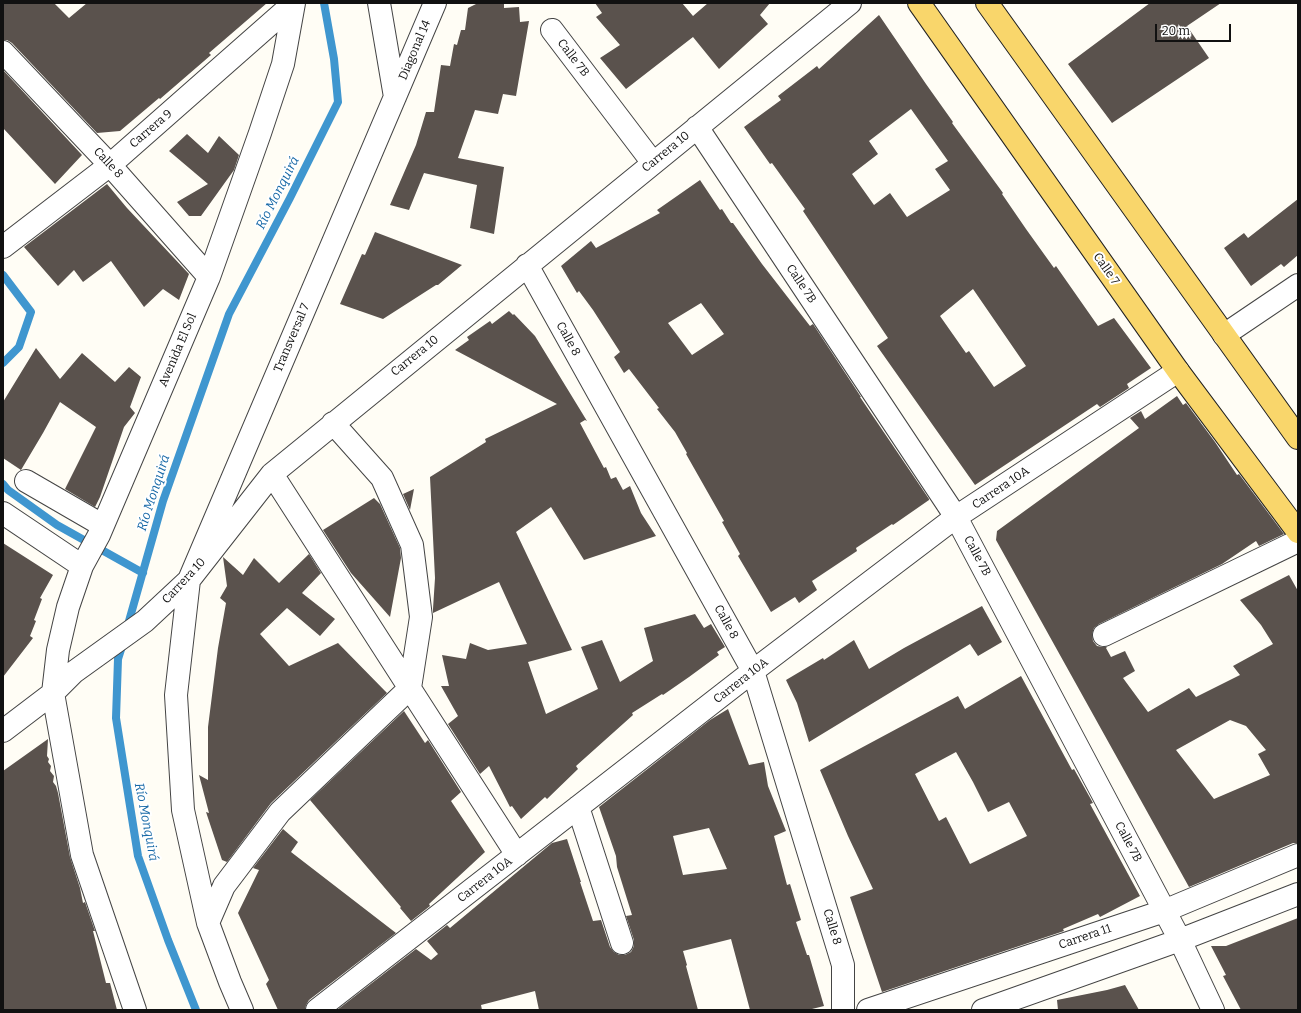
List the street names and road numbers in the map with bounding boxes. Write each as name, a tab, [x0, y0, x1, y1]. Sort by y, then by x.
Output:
street label: Diagonal 14	[396, 18, 434, 82]
street label: Calle 7B	[554, 36, 592, 80]
street label: Carrera 9	[127, 107, 175, 151]
street label: Carrera 10	[639, 128, 693, 176]
street label: Calle 8	[90, 145, 126, 181]
street label: Calle 7	[1090, 250, 1122, 288]
street label: Calle 7B	[783, 262, 819, 306]
street label: Transversal 7	[271, 301, 313, 375]
street label: Avenida El Sol	[156, 311, 200, 389]
street label: Calle 8	[553, 319, 583, 359]
street label: Carrera 10	[388, 332, 442, 380]
street label: Carrera 10A	[970, 464, 1032, 512]
street label: Calle 7B	[960, 533, 994, 579]
street label: Carrera 10	[159, 555, 209, 607]
street label: Calle 8	[711, 602, 741, 642]
street label: Carrera 10A	[711, 655, 771, 707]
street label: Calle 7B	[1111, 819, 1145, 865]
street label: Carrera 10A	[455, 854, 515, 906]
street label: Calle 8	[820, 907, 844, 947]
street label: Carrera 11	[1057, 921, 1113, 953]

